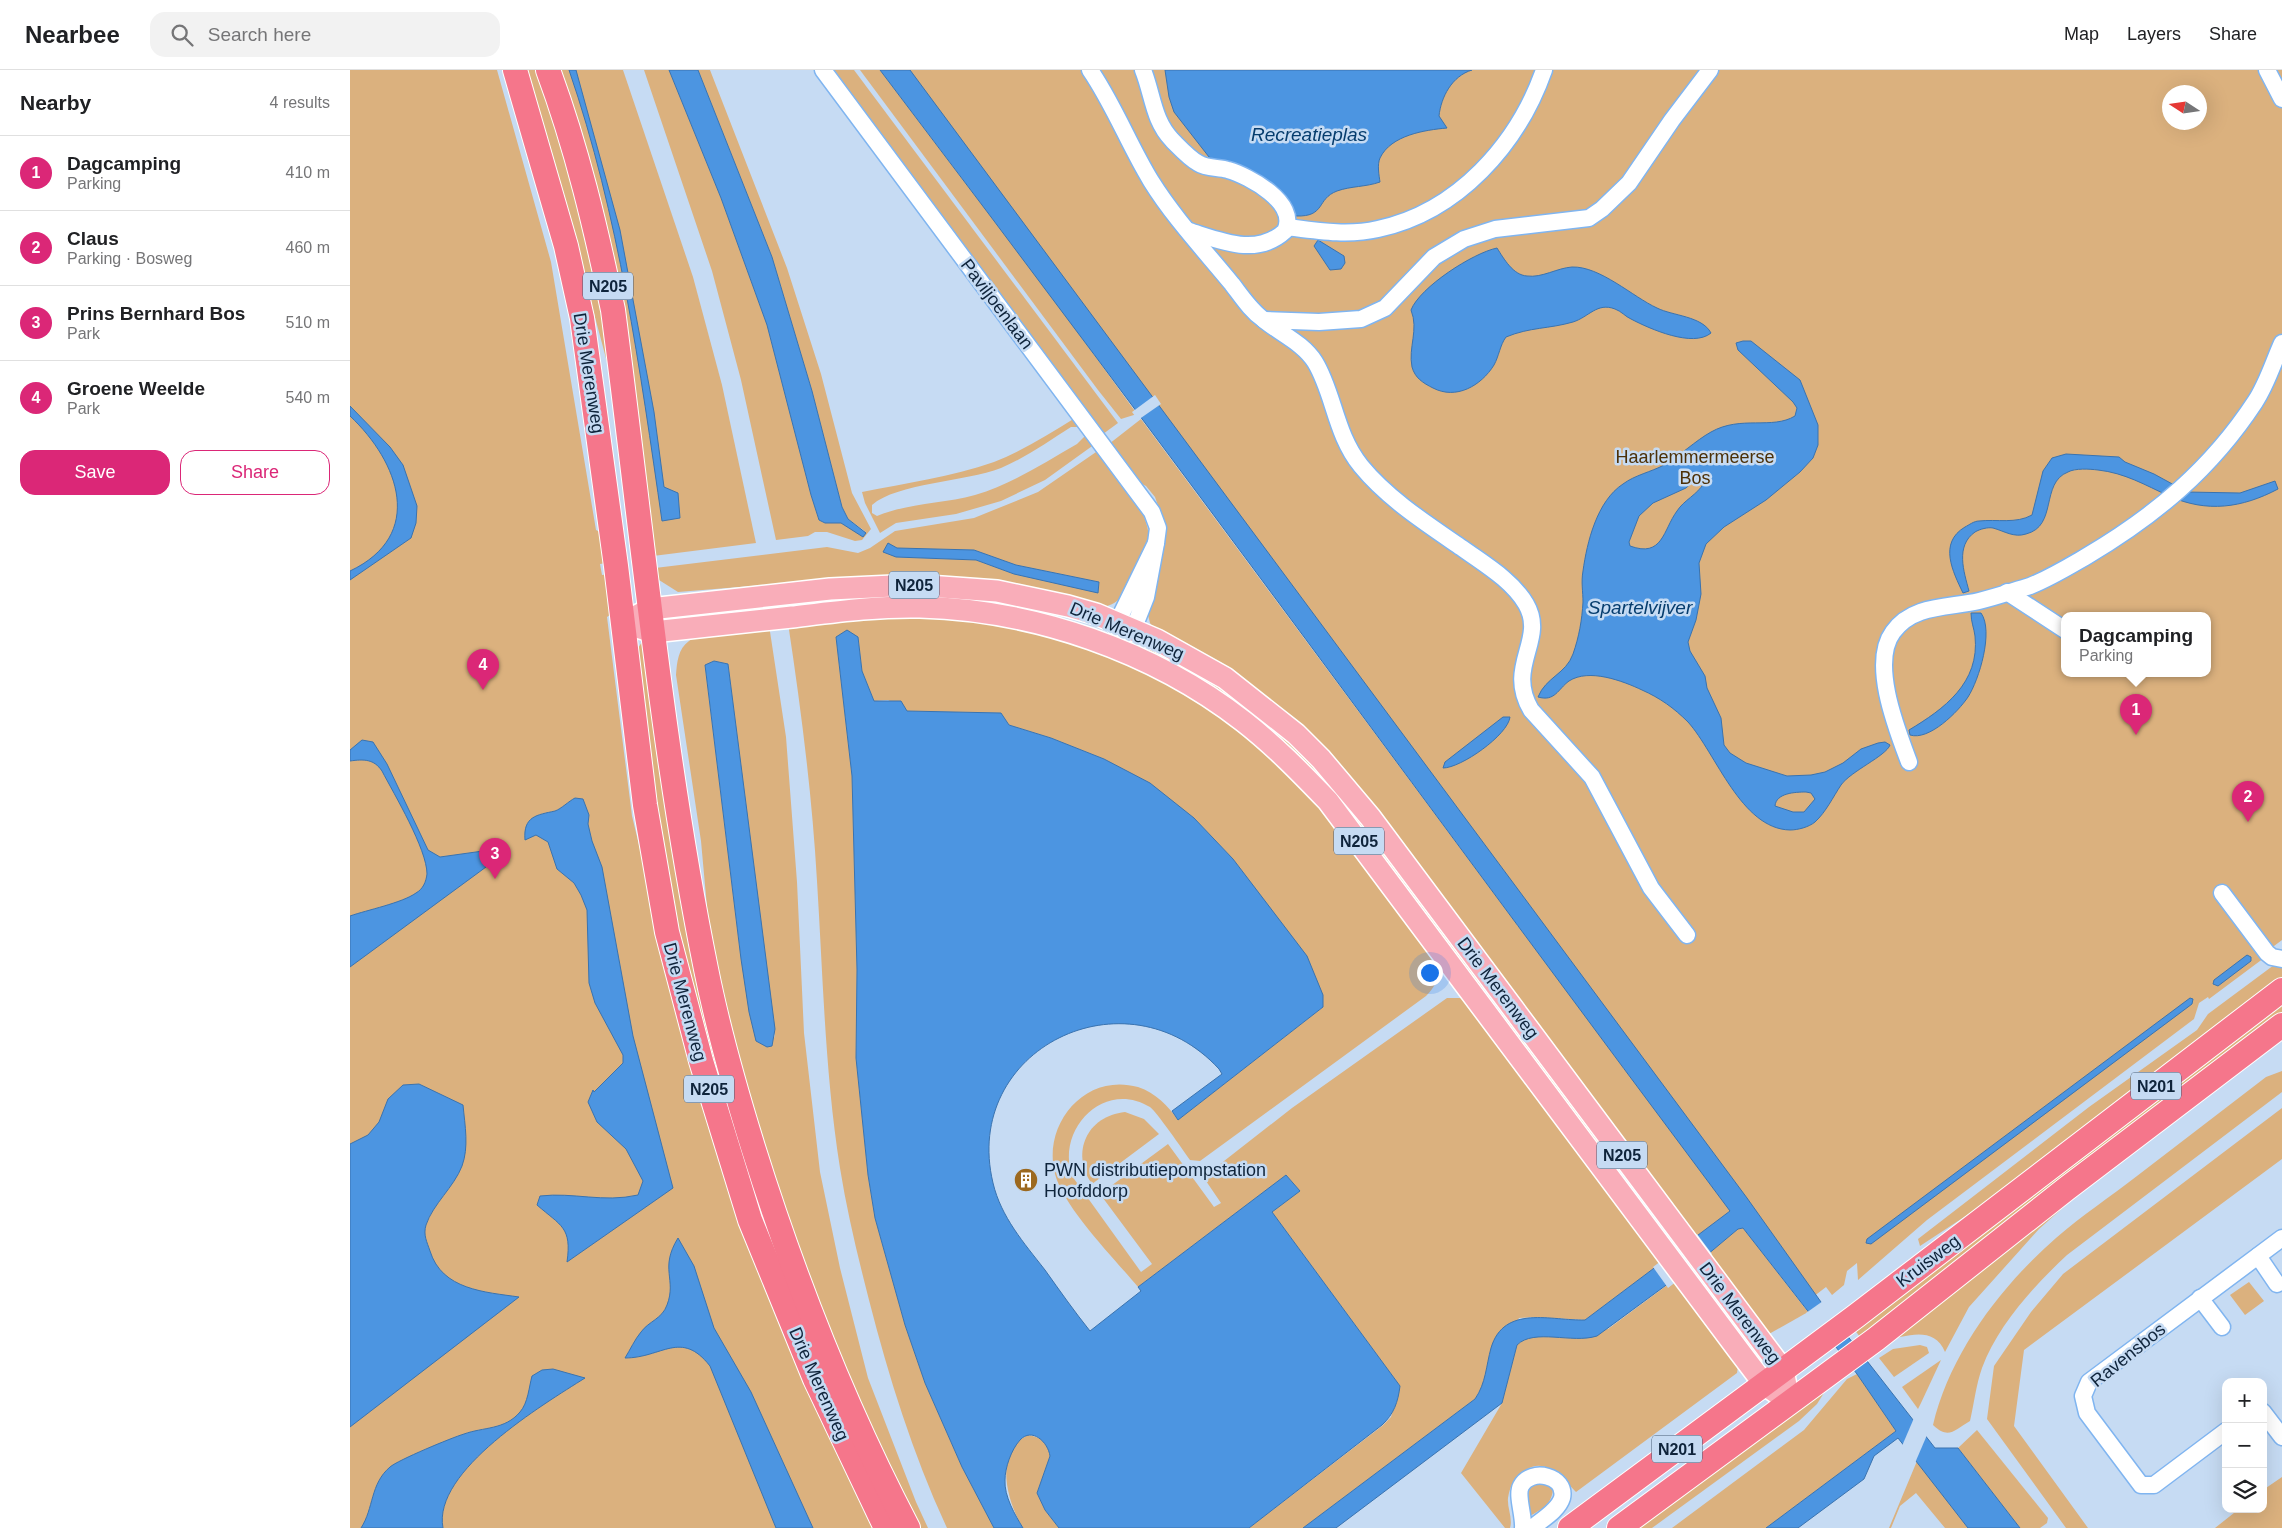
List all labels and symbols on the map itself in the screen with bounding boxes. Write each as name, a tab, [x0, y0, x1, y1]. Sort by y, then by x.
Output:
north arrow	[2162, 85, 2207, 130]
water label: Recreatieplas	[1251, 124, 1368, 145]
street label: Paviljoenlaan	[957, 255, 1037, 353]
road number: N205	[583, 272, 633, 300]
street label: Drie Merenweg	[570, 311, 608, 435]
park label: Haarlemmermeerse Bos	[1615, 447, 1775, 488]
road number: N205	[889, 572, 939, 598]
water label: Spartelvijver	[1588, 597, 1693, 618]
street label: Drie Merenweg	[1067, 598, 1187, 664]
pin: 4	[467, 649, 499, 690]
pin: 1	[2120, 694, 2152, 735]
pin: 2	[2232, 781, 2264, 822]
road number: N205	[1334, 828, 1384, 854]
pin: 3	[479, 838, 511, 879]
street label: Drie Merenweg	[1453, 933, 1543, 1043]
street label: Drie Merenweg	[660, 940, 710, 1064]
your location	[1417, 960, 1443, 986]
road number: N201	[2131, 1072, 2181, 1100]
road number: N205	[684, 1076, 734, 1102]
road number: N205	[1597, 1142, 1647, 1168]
place label: PWN distributiepompstation Hoofddorp	[1044, 1160, 1266, 1201]
building icon: PWN distributiepompstation Hoofddorp	[1013, 1167, 1039, 1193]
street label: Kruisweg	[1892, 1231, 1964, 1291]
street label: Drie Merenweg	[1695, 1258, 1785, 1368]
street label: Ravensbos	[2087, 1319, 2169, 1391]
street label: Drie Merenweg	[785, 1324, 853, 1444]
road number: N201	[1652, 1436, 1702, 1462]

